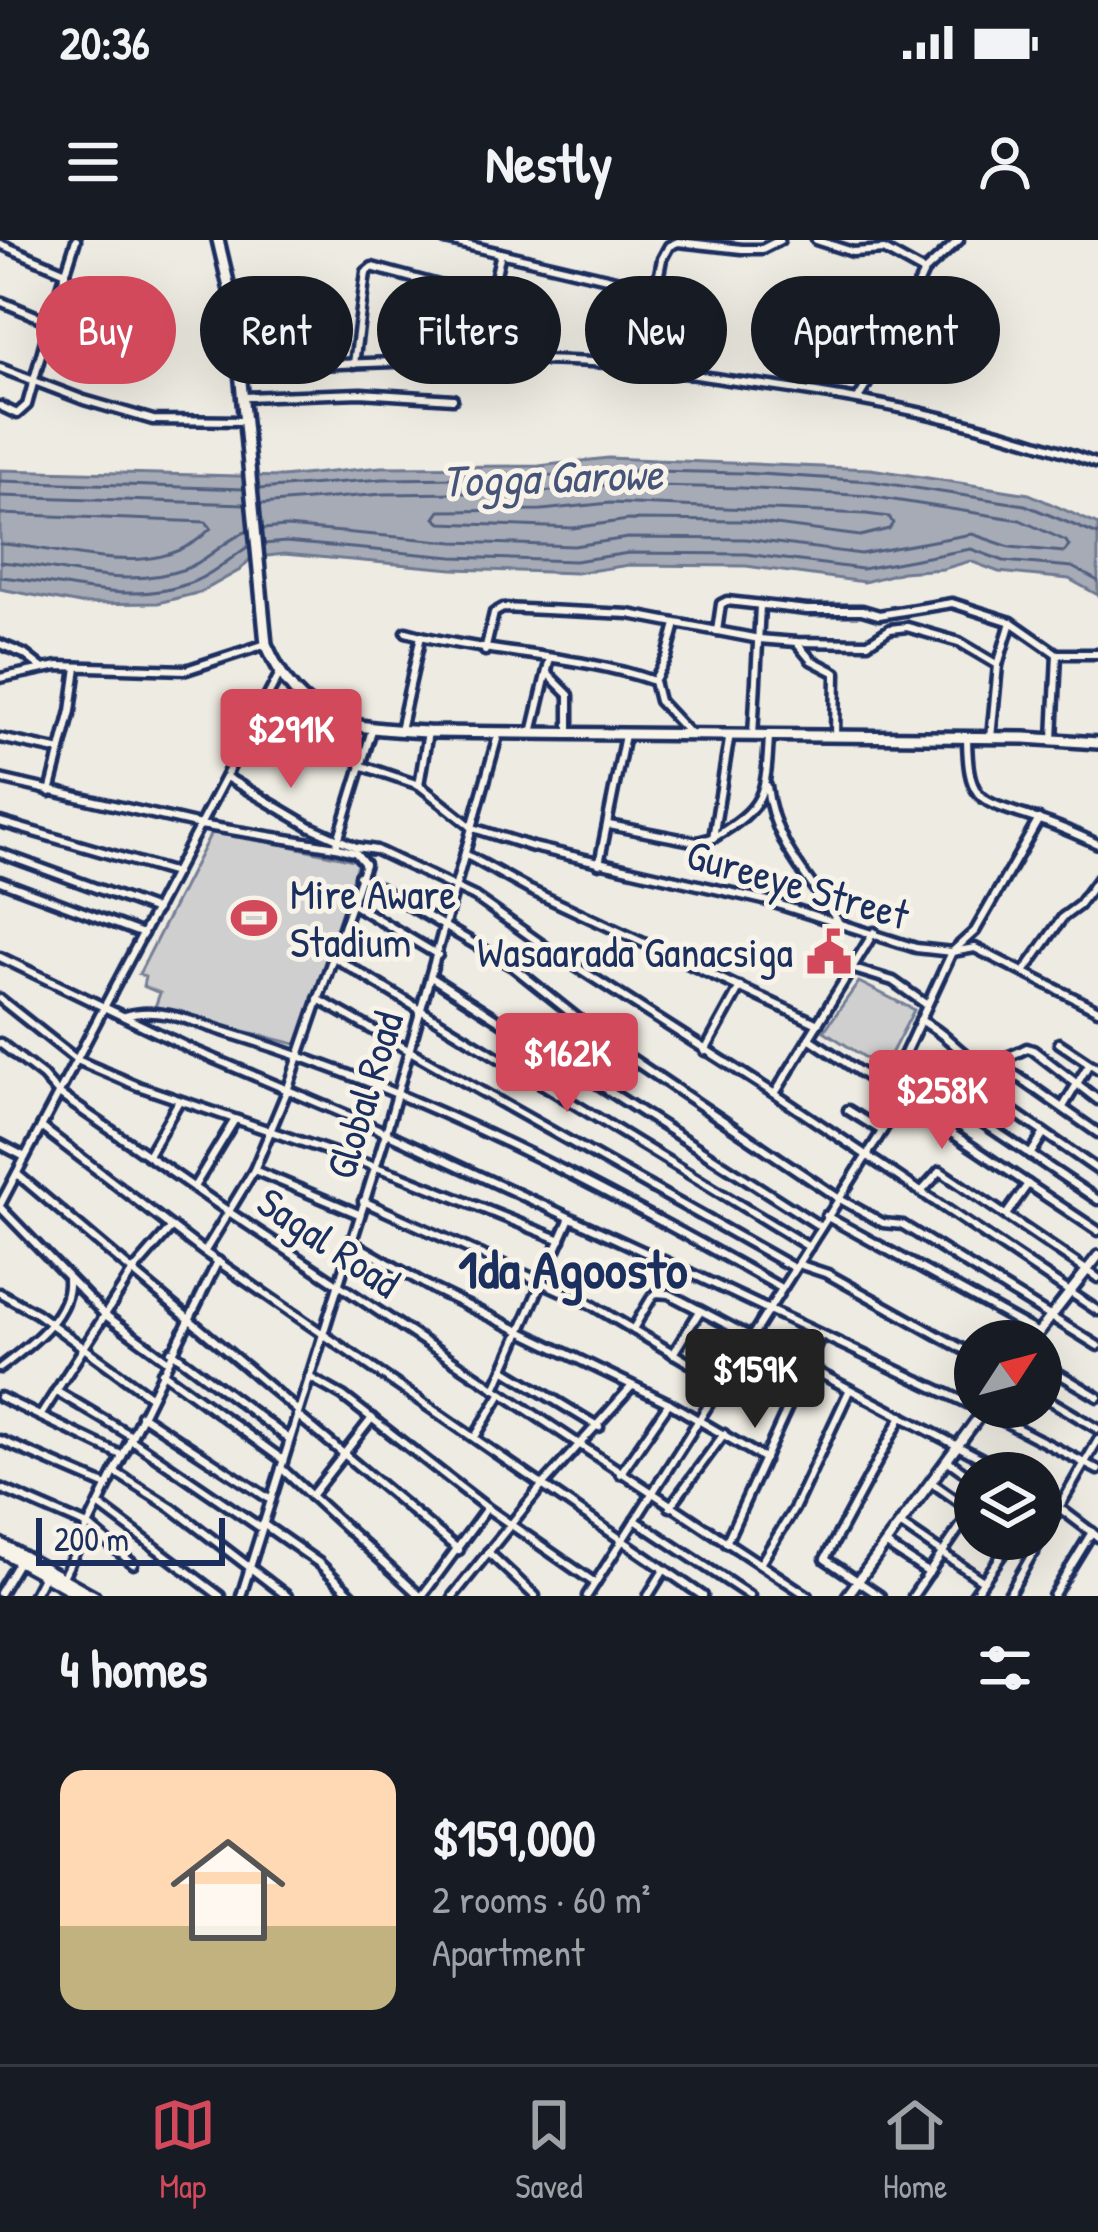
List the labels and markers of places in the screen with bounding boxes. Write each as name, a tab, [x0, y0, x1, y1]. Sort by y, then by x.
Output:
pin: $291K	[207, 689, 375, 791]
place label: Mire Aware Stadium	[290, 865, 456, 970]
sports icon: Mire Aware Stadium	[229, 893, 279, 943]
place label: Wasaarada Ganacsiga	[477, 923, 793, 980]
public building icon: Wasaarada Ganacsiga	[804, 927, 854, 977]
pin: $162K	[483, 1013, 651, 1115]
pin: $258K	[858, 1050, 1026, 1152]
pin: $159K	[671, 1329, 839, 1431]

